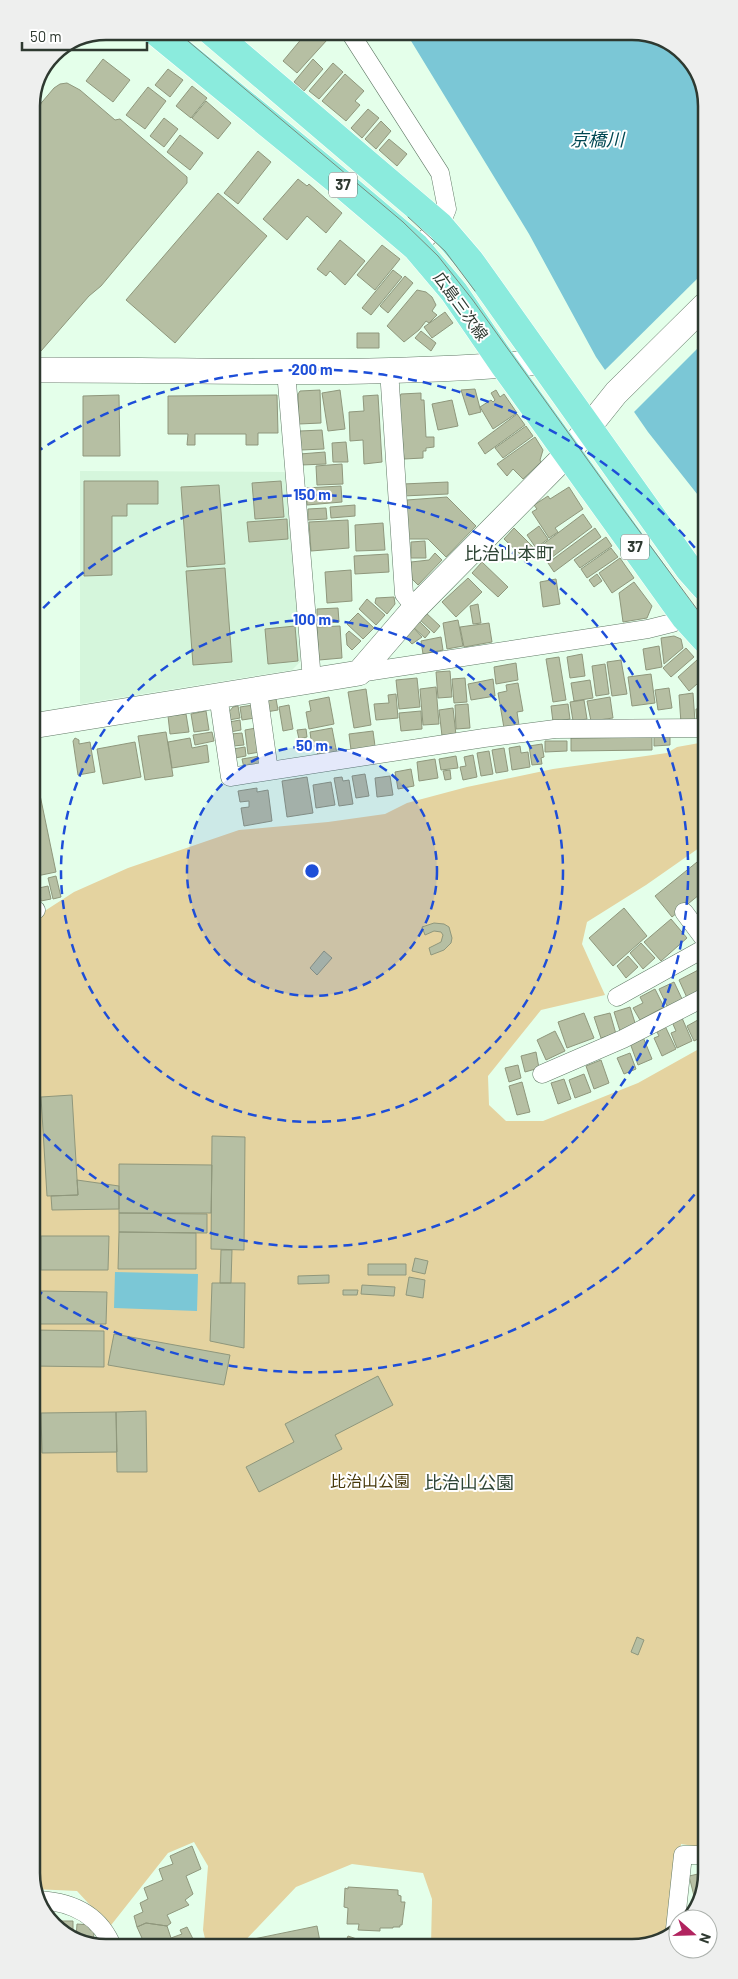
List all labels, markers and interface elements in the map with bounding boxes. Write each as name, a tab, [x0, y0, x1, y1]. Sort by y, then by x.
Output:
scale bar	[22, 20, 148, 52]
text: 50 m	[30, 27, 62, 45]
water label: 京橋川	[570, 128, 626, 150]
road number: 37	[329, 172, 357, 198]
street label: 広島三次線	[430, 268, 493, 344]
text: 200 m	[291, 360, 333, 378]
text: 150 m	[293, 485, 331, 503]
road number: 37	[621, 534, 649, 560]
district label: 比治山本町	[464, 542, 554, 564]
text: 100 m	[293, 610, 331, 628]
text: 50 m	[296, 736, 328, 754]
centre of rings	[303, 862, 321, 880]
park label: 比治山公園	[330, 1471, 410, 1490]
district label: 比治山公園	[424, 1471, 514, 1493]
north arrow	[668, 1909, 718, 1959]
text: N	[696, 1931, 715, 1946]

